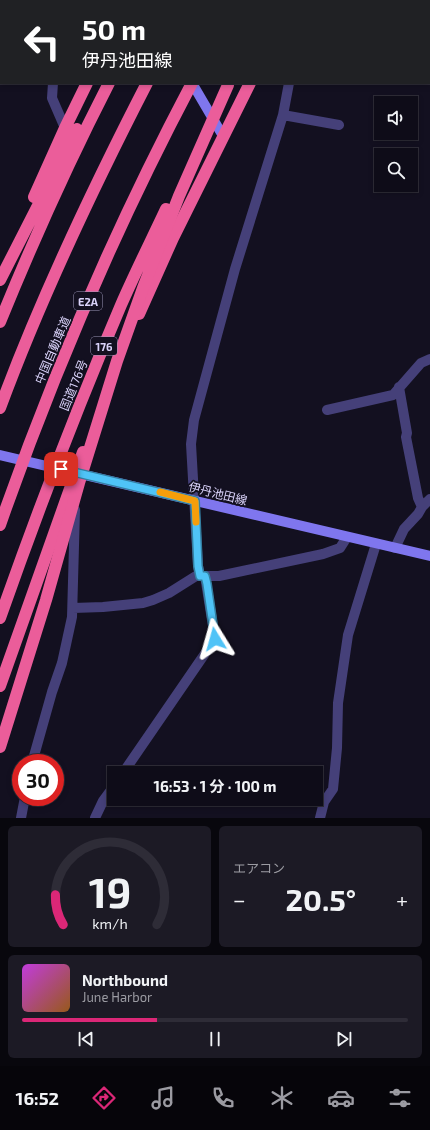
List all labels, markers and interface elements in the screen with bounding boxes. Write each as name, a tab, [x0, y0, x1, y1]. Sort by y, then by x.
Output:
text: 50 m	[82, 12, 146, 46]
icon: left	[16, 16, 68, 68]
text: 伊丹池田線	[82, 49, 172, 71]
map controls	[374, 96, 418, 192]
button: sound	[374, 96, 418, 140]
button: search	[374, 148, 418, 192]
road number: E2A	[74, 292, 102, 310]
street label: 中国自動車道	[31, 314, 73, 386]
road number: 176	[91, 337, 117, 355]
street label: 国道176号	[56, 357, 90, 413]
pin	[44, 452, 78, 486]
icon: arrive	[50, 458, 72, 480]
street label: 伊丹池田線	[187, 479, 249, 507]
position arrow	[194, 618, 236, 660]
speed limit sign: 30	[12, 754, 64, 806]
text: 16:53 · 1 分 · 100 m	[153, 777, 277, 795]
text: エアコン	[233, 860, 285, 876]
text: 19	[88, 865, 131, 915]
text: 20.5°	[286, 881, 356, 917]
text: −	[233, 886, 246, 912]
text: +	[396, 886, 408, 912]
text: km/h	[92, 914, 127, 931]
text: Northbound	[82, 971, 168, 989]
text: June Harbor	[82, 989, 152, 1005]
icon: previous	[75, 1028, 97, 1050]
icon: pause	[204, 1028, 226, 1050]
icon: next	[333, 1028, 355, 1050]
icon: directions	[90, 1084, 118, 1112]
icon: music	[149, 1084, 177, 1112]
icon: phone	[209, 1084, 237, 1112]
icon: climate	[268, 1084, 296, 1112]
icon: car	[327, 1084, 355, 1112]
icon: filters	[386, 1084, 414, 1112]
text: 16:52	[16, 1087, 59, 1109]

